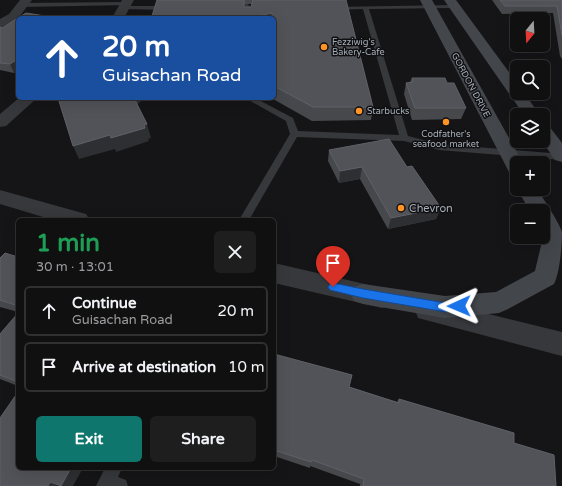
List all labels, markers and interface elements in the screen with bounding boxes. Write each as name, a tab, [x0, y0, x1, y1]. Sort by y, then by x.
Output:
north arrow	[510, 12, 550, 52]
map controls	[510, 12, 550, 244]
text: 20 m	[102, 30, 170, 64]
icon: ahead	[36, 32, 88, 84]
place label: Fezziwig's Bakery-Cafe	[332, 37, 385, 58]
marker: Fezziwig's Bakery-Cafe	[319, 42, 329, 52]
street label: GORDON DRIVE	[449, 51, 492, 120]
button: search	[510, 60, 550, 100]
text: Guisachan Road	[102, 64, 241, 86]
marker: Starbucks	[354, 106, 364, 116]
place label: Starbucks	[367, 106, 409, 117]
button: layers	[510, 108, 550, 148]
marker: Codfather's seafood market	[441, 117, 451, 127]
place label: Codfather's seafood market	[413, 129, 480, 150]
button: +	[510, 156, 550, 196]
place label: Chevron	[409, 202, 453, 215]
marker: Chevron	[396, 203, 406, 213]
button: −	[510, 204, 550, 244]
text: 1 min	[36, 229, 100, 258]
button: close	[214, 231, 256, 273]
pin	[316, 246, 350, 287]
icon: arrive	[322, 252, 344, 274]
text: 30 m · 13:01	[36, 259, 114, 275]
position arrow	[438, 285, 480, 327]
text: Continue	[72, 294, 136, 312]
icon: ahead	[38, 300, 60, 322]
text: 20 m	[217, 302, 254, 320]
text: Guisachan Road	[72, 312, 173, 328]
icon: arrive	[38, 356, 60, 378]
text: Arrive at destination	[72, 358, 216, 376]
text: 10 m	[228, 358, 265, 376]
button: Exit	[36, 416, 142, 462]
button: Share	[150, 416, 256, 462]

